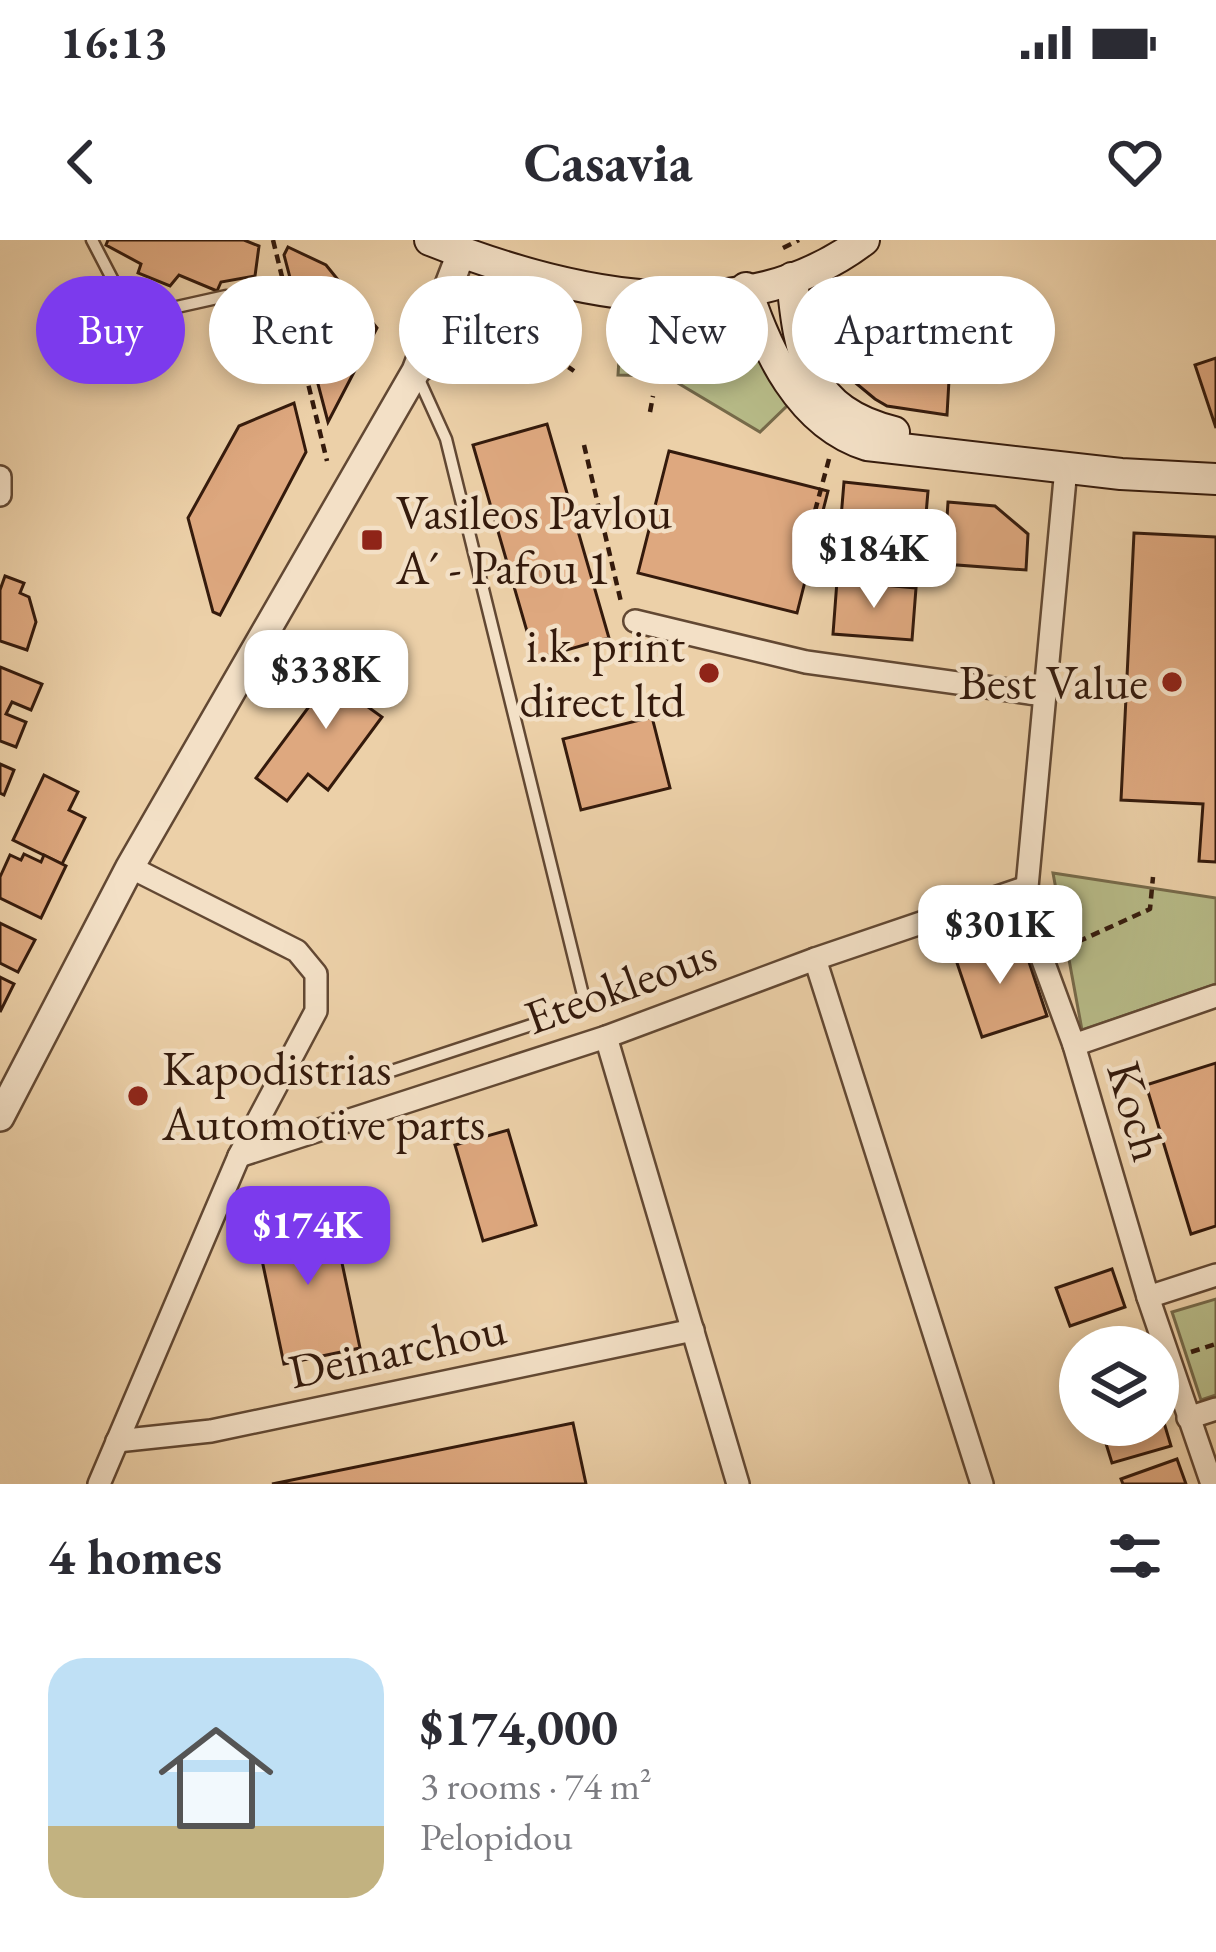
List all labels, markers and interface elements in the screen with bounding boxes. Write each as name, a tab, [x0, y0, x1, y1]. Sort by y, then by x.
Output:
text: 16:13	[60, 13, 168, 71]
text: Casavia	[524, 127, 692, 197]
icon: back	[48, 129, 114, 195]
icon: heart	[1102, 129, 1168, 195]
chip: Buy	[36, 276, 185, 384]
chip: Rent	[209, 276, 375, 384]
chip: Filters	[399, 276, 582, 384]
chip: New	[606, 276, 768, 384]
chip: Apartment	[792, 276, 1055, 384]
place label: Vasileos Pavlou A´ - Pafou 1	[395, 481, 672, 598]
pin: $184K	[790, 509, 958, 611]
text: $184K	[819, 522, 929, 573]
marker: Vasileos Pavlou A´ - Pafou 1	[359, 527, 385, 553]
place label: i.k. print direct ltd	[520, 614, 686, 731]
pin: $338K	[242, 630, 410, 732]
text: $338K	[271, 643, 381, 694]
place label: Best Value	[959, 651, 1148, 713]
marker: i.k. print direct ltd	[696, 660, 722, 686]
marker: Best Value	[1159, 669, 1185, 695]
pin: $301K	[916, 885, 1084, 987]
text: $301K	[945, 898, 1055, 949]
street label: Eteokleous	[516, 922, 724, 1048]
place label: Kapodistrias Automotive parts	[161, 1037, 485, 1154]
street label: Koch	[1093, 1054, 1181, 1168]
marker: Kapodistrias Automotive parts	[125, 1083, 151, 1109]
pin: $174K	[224, 1186, 392, 1288]
text: $174K	[253, 1199, 363, 1250]
street label: Deinarchou	[283, 1296, 511, 1402]
map controls	[1059, 1326, 1179, 1446]
button: layers	[1059, 1326, 1179, 1446]
text: 4 homes	[48, 1523, 222, 1589]
icon: filters	[1102, 1523, 1168, 1589]
text: $174,000	[420, 1694, 618, 1760]
icon: home	[144, 1706, 288, 1850]
text: 3 rooms · 74 m²	[420, 1760, 652, 1811]
text: Pelopidou	[420, 1811, 573, 1862]

